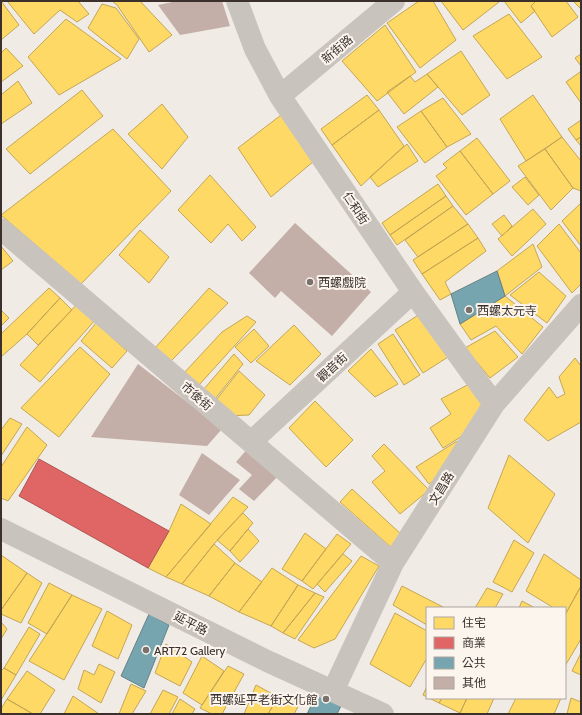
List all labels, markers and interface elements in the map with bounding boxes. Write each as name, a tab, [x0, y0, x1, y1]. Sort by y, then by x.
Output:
street label: 新街路	[318, 32, 356, 66]
street label: 仁和街	[340, 189, 372, 227]
place label: 西螺戲院	[318, 275, 366, 290]
marker: 西螺戲院	[305, 277, 315, 287]
place label: 西螺太元寺	[477, 303, 537, 318]
marker: 西螺太元寺	[464, 305, 474, 315]
street label: 觀音街	[314, 349, 350, 385]
street label: 市後街	[178, 379, 216, 413]
street label: 文昌路	[425, 469, 457, 507]
legend	[426, 607, 566, 699]
street label: 延平路	[172, 608, 210, 638]
text: 住宅	[462, 615, 486, 630]
text: 商業	[462, 635, 486, 650]
place label: ART72 Gallery	[154, 643, 225, 658]
marker: ART72 Gallery	[141, 645, 151, 655]
text: 公共	[462, 655, 486, 670]
text: 其他	[462, 675, 486, 690]
place label: 西螺延平老街文化館	[210, 692, 318, 707]
marker: 西螺延平老街文化館	[321, 694, 331, 704]

